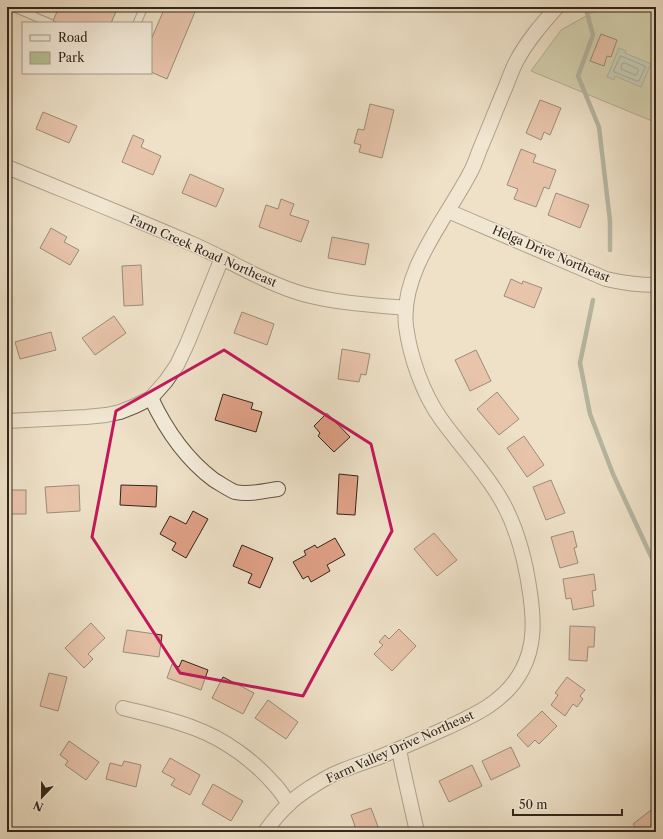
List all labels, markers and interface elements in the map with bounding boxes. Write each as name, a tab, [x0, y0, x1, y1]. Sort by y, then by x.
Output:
legend	[22, 22, 152, 74]
text: Road	[58, 30, 88, 45]
text: Park	[58, 50, 85, 65]
street label: Farm Creek Road Northeast	[127, 211, 280, 290]
street label: Helga Drive Northeast	[490, 222, 613, 285]
street label: Farm Valley Drive Northeast	[324, 707, 477, 786]
north arrow	[22, 777, 62, 817]
scale bar	[513, 791, 622, 817]
text: 50 m	[519, 797, 548, 812]
text: N	[31, 798, 45, 815]

